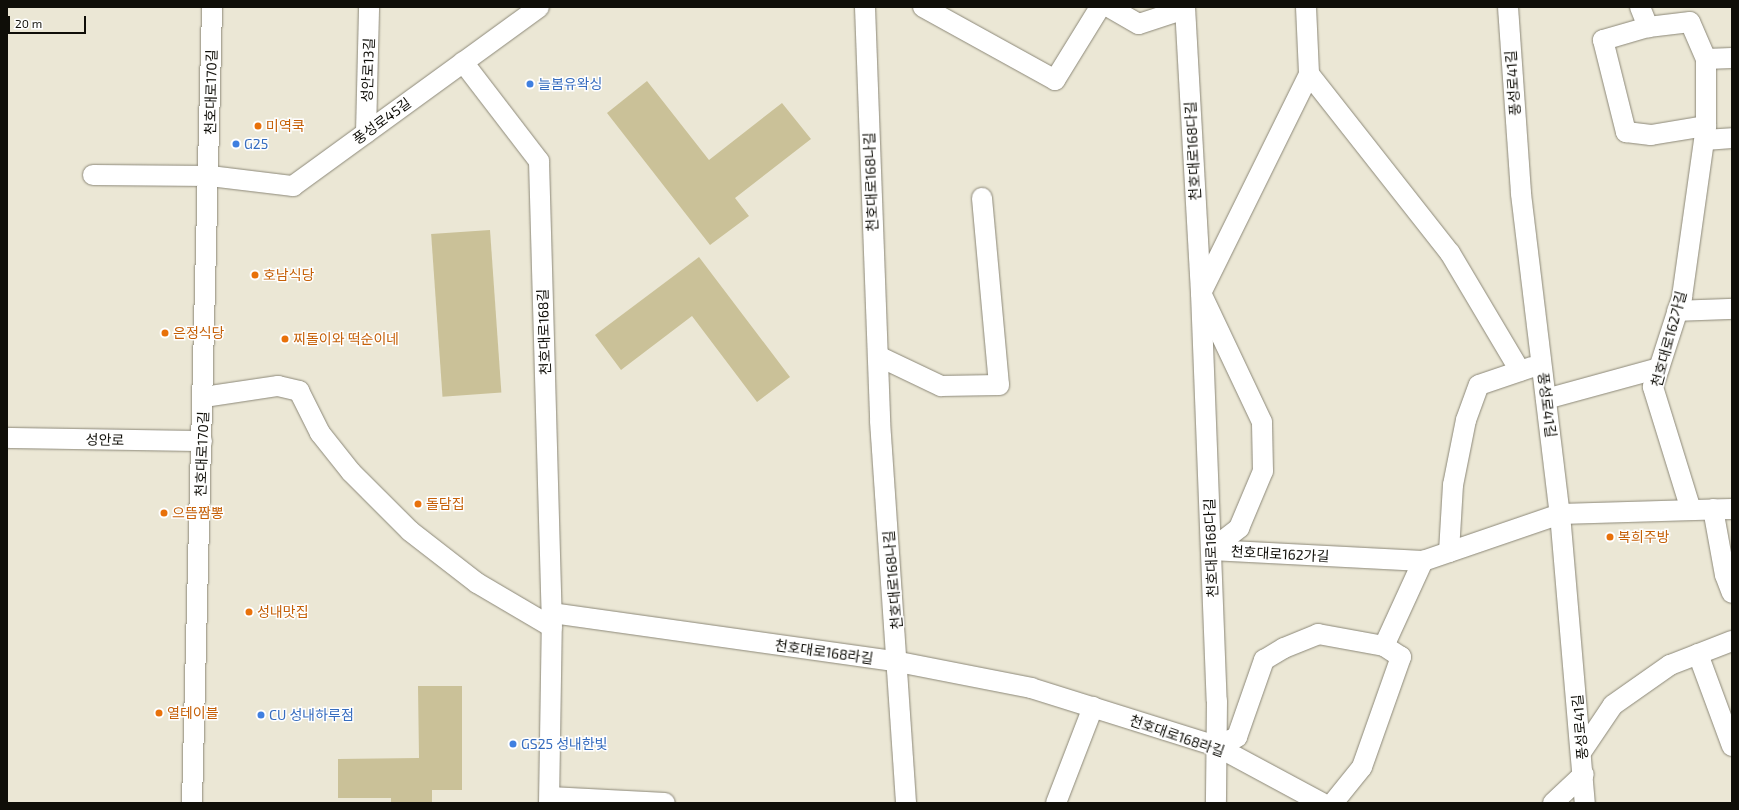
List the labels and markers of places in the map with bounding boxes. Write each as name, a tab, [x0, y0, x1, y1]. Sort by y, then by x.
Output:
place label: 늘봄유왁싱	[538, 76, 602, 92]
marker: 늘봄유왁싱	[525, 79, 535, 89]
place label: 미역쿡	[266, 118, 305, 134]
marker: 미역쿡	[253, 121, 263, 131]
place label: G25	[244, 136, 268, 152]
marker: G25	[231, 139, 241, 149]
place label: 호남식당	[263, 267, 315, 283]
marker: 호남식당	[250, 270, 260, 280]
place label: 은정식당	[173, 325, 225, 341]
marker: 은정식당	[160, 328, 170, 338]
place label: 찌돌이와 떡순이네	[293, 331, 399, 347]
marker: 찌돌이와 떡순이네	[280, 334, 290, 344]
place label: 돌담집	[426, 496, 465, 512]
marker: 돌담집	[413, 499, 423, 509]
place label: 으뜸짬뽕	[172, 505, 224, 521]
marker: 으뜸짬뽕	[159, 508, 169, 518]
place label: 복희주방	[1618, 529, 1670, 545]
marker: 복희주방	[1605, 532, 1615, 542]
place label: 성내맛집	[257, 604, 309, 620]
marker: 성내맛집	[244, 607, 254, 617]
place label: 열테이블	[167, 705, 219, 721]
place label: CU 성내하루점	[269, 707, 354, 723]
marker: 열테이블	[154, 708, 164, 718]
marker: CU 성내하루점	[256, 710, 266, 720]
place label: GS25 성내한빛	[521, 736, 608, 752]
marker: GS25 성내한빛	[508, 739, 518, 749]

